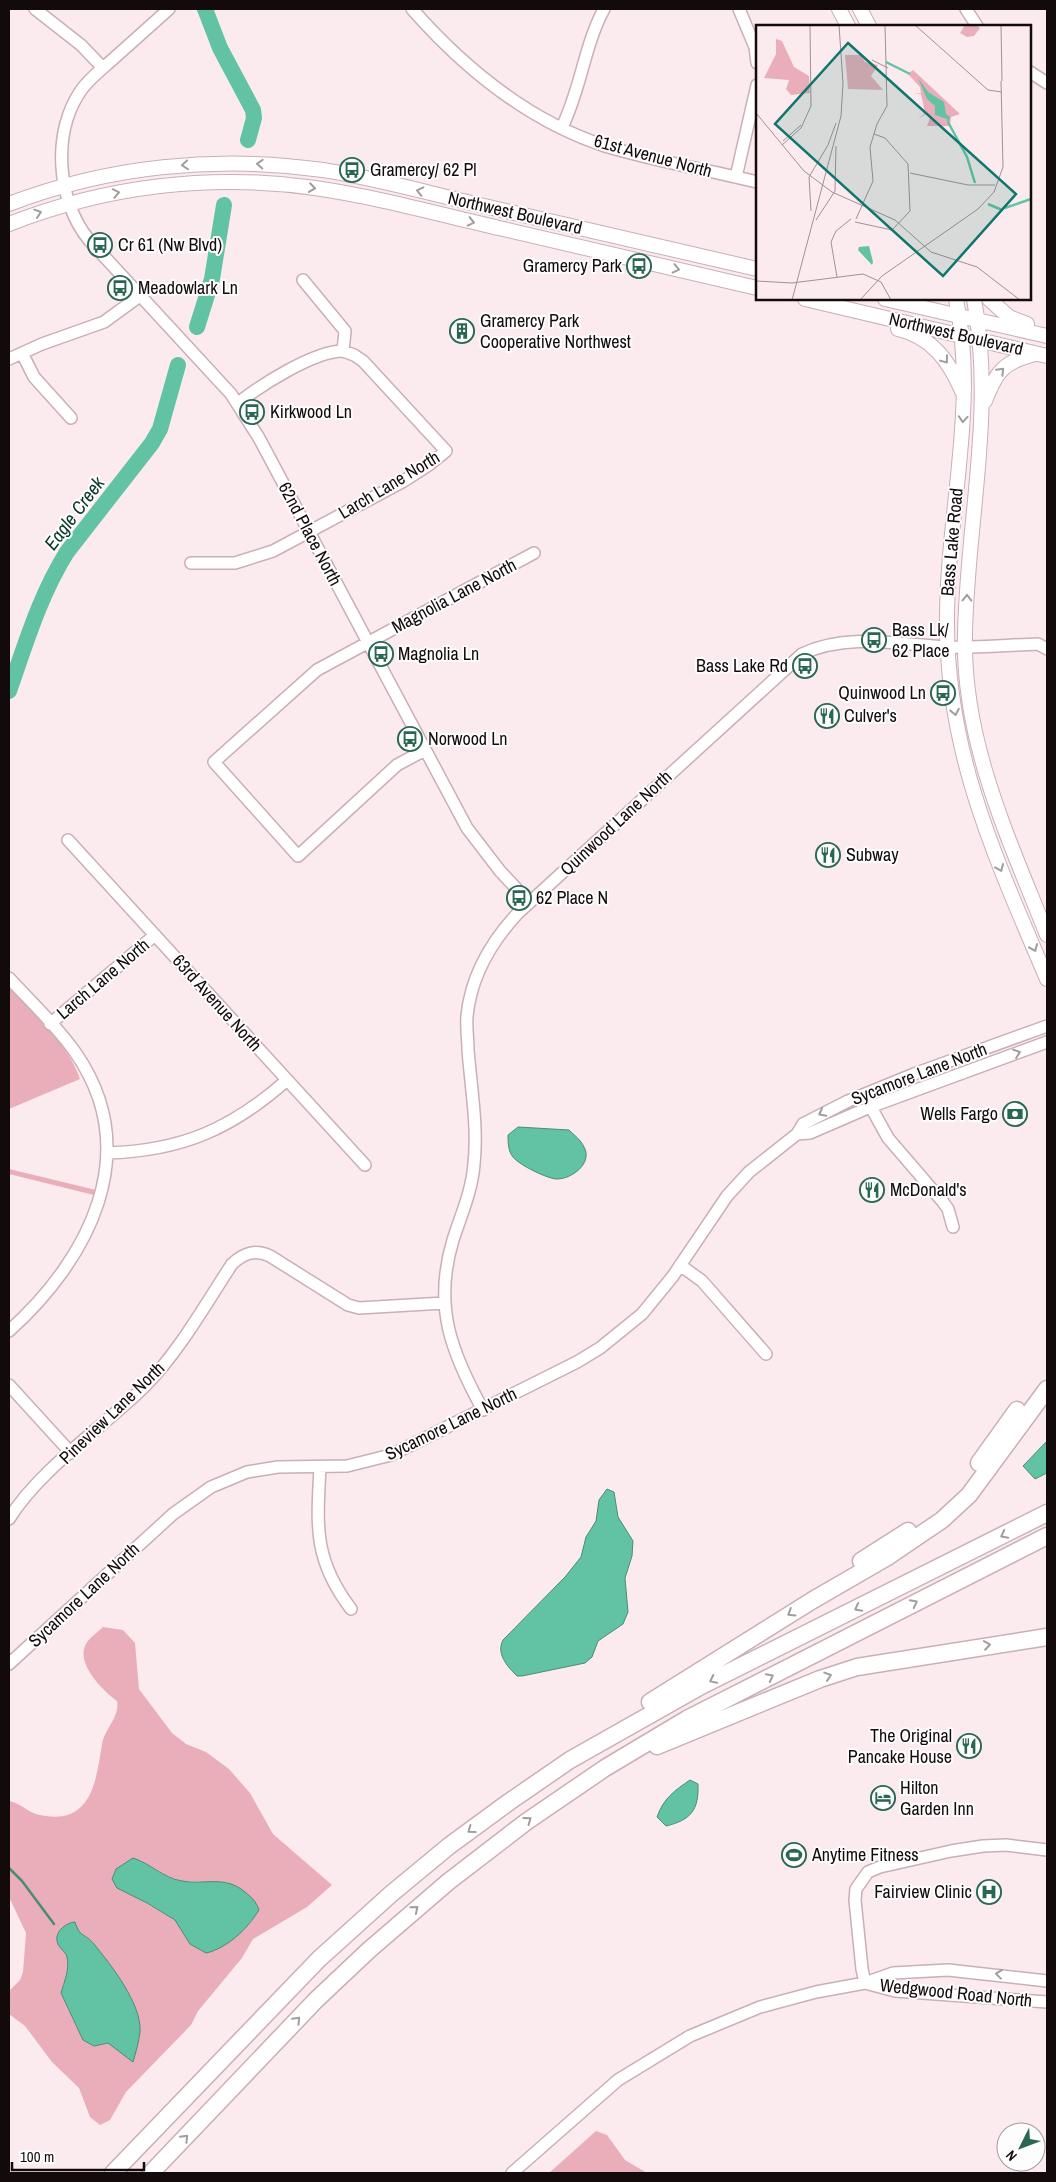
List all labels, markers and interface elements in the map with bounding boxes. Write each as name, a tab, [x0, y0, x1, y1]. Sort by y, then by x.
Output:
inset map	[756, 25, 1031, 300]
street label: 61st Avenue North	[591, 128, 715, 183]
bus stop icon: Gramercy/ 62 Pl	[339, 157, 365, 183]
place label: Gramercy/ 62 Pl	[370, 157, 477, 182]
one-way arrow	[256, 159, 264, 170]
one-way arrow	[181, 160, 189, 171]
one-way arrow	[309, 182, 317, 193]
street label: Northwest Boulevard	[446, 185, 585, 240]
one-way arrow	[416, 186, 425, 197]
one-way arrow	[111, 188, 120, 199]
one-way arrow	[34, 209, 42, 219]
one-way arrow	[467, 216, 476, 227]
bus stop icon: Cr 61 (Nw Blvd)	[87, 232, 113, 258]
place label: Cr 61 (Nw Blvd)	[118, 232, 222, 257]
place label: Gramercy Park	[523, 253, 623, 278]
bus stop icon: Gramercy Park	[626, 253, 652, 279]
one-way arrow	[672, 263, 681, 274]
bus stop icon: Meadowlark Ln	[107, 275, 133, 301]
place label: Meadowlark Ln	[138, 275, 238, 300]
street label: Northwest Boulevard	[887, 306, 1026, 361]
place label: Gramercy Park Cooperative Northwest	[480, 308, 631, 354]
building icon: Gramercy Park Cooperative Northwest	[449, 318, 475, 344]
one-way arrow	[940, 354, 948, 363]
one-way arrow	[995, 368, 1004, 377]
bus stop icon: Kirkwood Ln	[239, 399, 265, 425]
place label: Kirkwood Ln	[270, 399, 352, 424]
one-way arrow	[957, 415, 968, 423]
street label: Larch Lane North	[333, 444, 444, 525]
water label: Eagle Creek	[38, 470, 111, 555]
street label: 62nd Place North	[273, 478, 348, 590]
street label: Bass Lake Road	[934, 487, 969, 597]
street label: Magnolia Lane North	[387, 552, 520, 639]
one-way arrow	[962, 594, 972, 602]
place label: Bass Lk/ 62 Place	[892, 617, 950, 663]
bus stop icon: Bass Lk/ 62 Place	[861, 627, 887, 653]
bus stop icon: Magnolia Ln	[368, 641, 394, 667]
place label: Magnolia Ln	[398, 641, 479, 666]
place label: Bass Lake Rd	[696, 653, 788, 678]
bus stop icon: Bass Lake Rd	[792, 653, 818, 679]
place label: Quinwood Ln	[838, 680, 926, 705]
bus stop icon: Quinwood Ln	[930, 680, 956, 706]
restaurant icon: Culver's	[814, 703, 840, 729]
place label: Culver's	[844, 703, 897, 728]
one-way arrow	[949, 708, 959, 717]
bus stop icon: Norwood Ln	[397, 726, 423, 752]
place label: Norwood Ln	[428, 726, 508, 751]
street label: Quinwood Lane North	[554, 764, 677, 881]
restaurant icon: Subway	[815, 842, 841, 868]
place label: Subway	[846, 842, 899, 867]
one-way arrow	[994, 863, 1005, 872]
bus stop icon: 62 Place N	[506, 885, 532, 911]
place label: 62 Place N	[536, 885, 608, 910]
street label: Larch Lane North	[51, 932, 154, 1025]
one-way arrow	[1027, 943, 1038, 952]
street label: 63rd Avenue North	[167, 949, 268, 1057]
street label: Sycamore Lane North	[847, 1036, 990, 1111]
one-way arrow	[1013, 1049, 1021, 1059]
place label: Wells Fargo	[920, 1101, 998, 1126]
bank icon: Wells Fargo	[1002, 1101, 1028, 1127]
one-way arrow	[819, 1107, 828, 1117]
restaurant icon: McDonald's	[859, 1177, 885, 1203]
place label: McDonald's	[890, 1177, 967, 1202]
street label: Pineview Lane North	[53, 1356, 170, 1470]
street label: Sycamore Lane North	[381, 1381, 521, 1466]
one-way arrow	[1000, 1529, 1009, 1539]
street label: Sycamore Lane North	[23, 1537, 145, 1653]
one-way arrow	[909, 1599, 918, 1609]
one-way arrow	[855, 1602, 864, 1612]
one-way arrow	[788, 1607, 797, 1617]
one-way arrow	[983, 1640, 991, 1651]
one-way arrow	[823, 1672, 831, 1682]
one-way arrow	[764, 1673, 773, 1683]
one-way arrow	[709, 1674, 718, 1684]
place label: The Original Pancake House	[848, 1723, 952, 1769]
restaurant icon: The Original Pancake House	[956, 1733, 982, 1759]
place label: Hilton Garden Inn	[900, 1775, 974, 1821]
hotel icon: Hilton Garden Inn	[870, 1785, 896, 1811]
one-way arrow	[523, 1817, 532, 1826]
one-way arrow	[467, 1824, 477, 1833]
sports icon: Anytime Fitness	[781, 1842, 807, 1868]
place label: Anytime Fitness	[811, 1842, 919, 1867]
place label: Fairview Clinic	[874, 1879, 972, 1904]
hospital icon: Fairview Clinic	[976, 1879, 1002, 1905]
one-way arrow	[409, 1906, 418, 1915]
one-way arrow	[995, 1969, 1003, 1980]
street label: Wedgwood Road North	[879, 1972, 1034, 2013]
one-way arrow	[291, 2017, 300, 2026]
north arrow	[996, 2122, 1046, 2172]
one-way arrow	[179, 2135, 188, 2144]
scale bar	[12, 2140, 145, 2172]
text: 100 m	[20, 2146, 54, 2167]
text: N	[1002, 2147, 1021, 2165]

